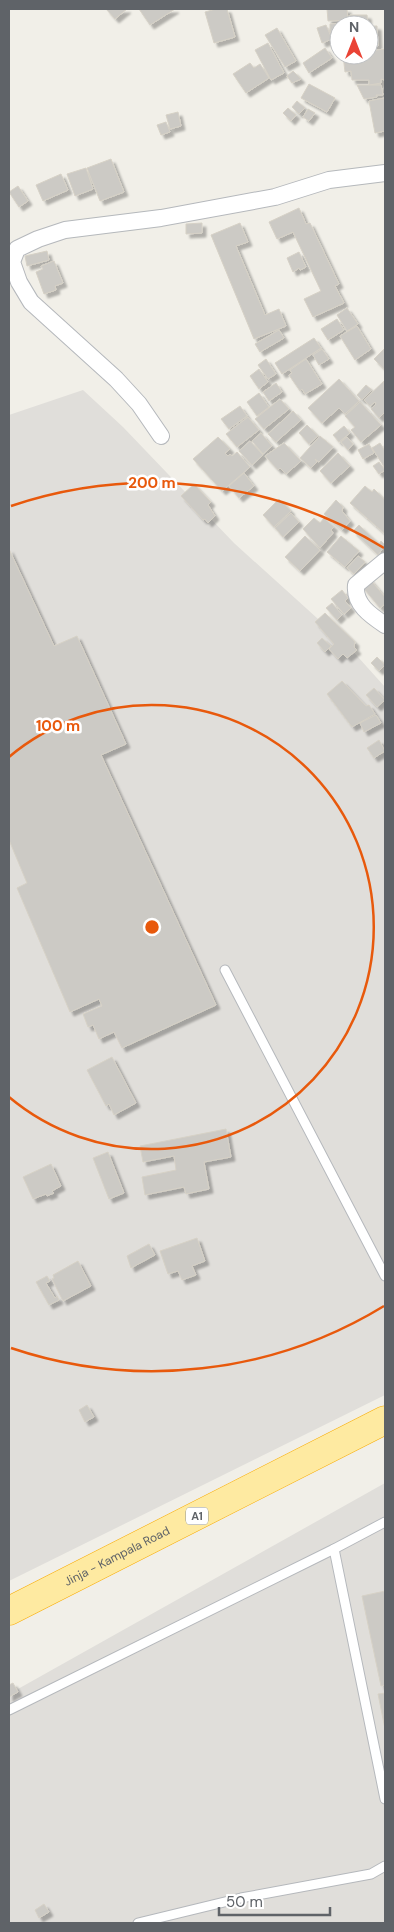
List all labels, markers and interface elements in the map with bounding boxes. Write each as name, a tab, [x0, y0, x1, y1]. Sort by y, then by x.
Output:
north arrow	[329, 15, 379, 65]
text: N	[349, 18, 359, 36]
text: 200 m	[128, 473, 176, 493]
text: 100 m	[36, 716, 80, 736]
centre of rings	[143, 918, 161, 936]
road number: A1	[186, 1508, 208, 1524]
street label: Jinja - Kampala Road	[61, 1523, 172, 1590]
scale bar	[219, 1884, 330, 1916]
text: 50 m	[226, 1892, 263, 1912]

